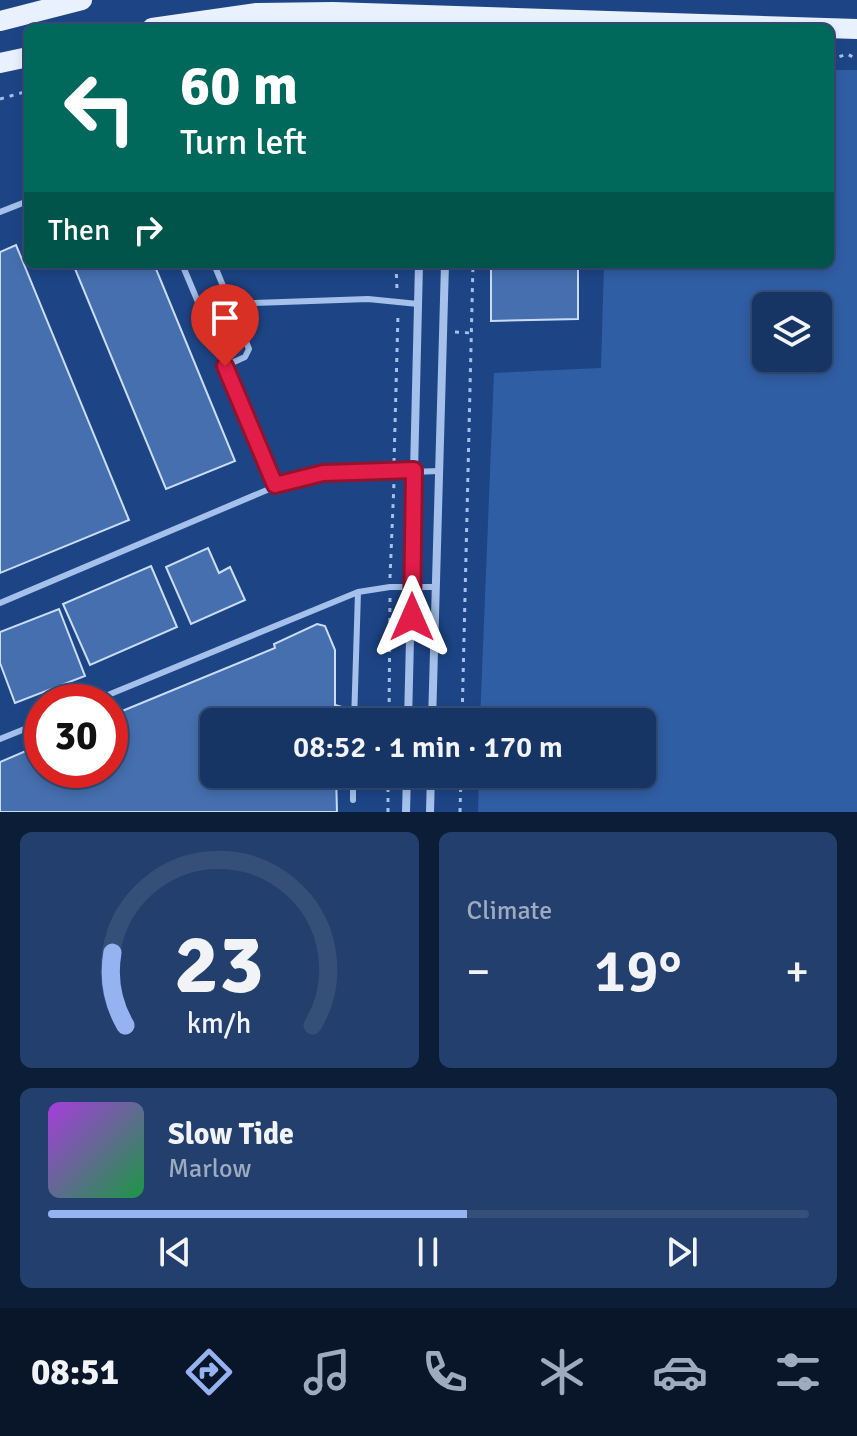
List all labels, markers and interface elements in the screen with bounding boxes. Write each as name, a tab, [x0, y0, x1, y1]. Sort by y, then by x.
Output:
text: 60 m	[180, 51, 298, 120]
icon: left	[48, 56, 152, 160]
text: Turn left	[180, 120, 307, 165]
icon: right	[126, 208, 170, 252]
text: Then	[48, 212, 110, 249]
pin	[191, 284, 259, 366]
map controls	[752, 292, 832, 372]
button: layers	[752, 292, 832, 372]
icon: arrive	[203, 296, 247, 340]
position arrow	[370, 575, 454, 659]
speed limit sign: 30	[24, 684, 128, 788]
text: 08:52 · 1 min · 170 m	[293, 729, 563, 766]
text: Climate	[467, 895, 552, 927]
text: 23	[174, 914, 264, 1016]
text: 19°	[594, 935, 682, 1009]
text: −	[467, 945, 490, 999]
text: +	[785, 945, 809, 999]
text: km/h	[187, 1006, 252, 1041]
text: Slow Tide	[168, 1116, 294, 1153]
text: Marlow	[168, 1153, 251, 1185]
icon: previous	[153, 1230, 197, 1274]
icon: pause	[406, 1230, 450, 1274]
icon: next	[660, 1230, 704, 1274]
icon: directions	[181, 1344, 237, 1400]
icon: music	[299, 1344, 355, 1400]
icon: phone	[417, 1344, 473, 1400]
icon: climate	[534, 1344, 590, 1400]
icon: car	[652, 1344, 708, 1400]
icon: filters	[770, 1344, 826, 1400]
text: 08:51	[31, 1350, 119, 1395]

